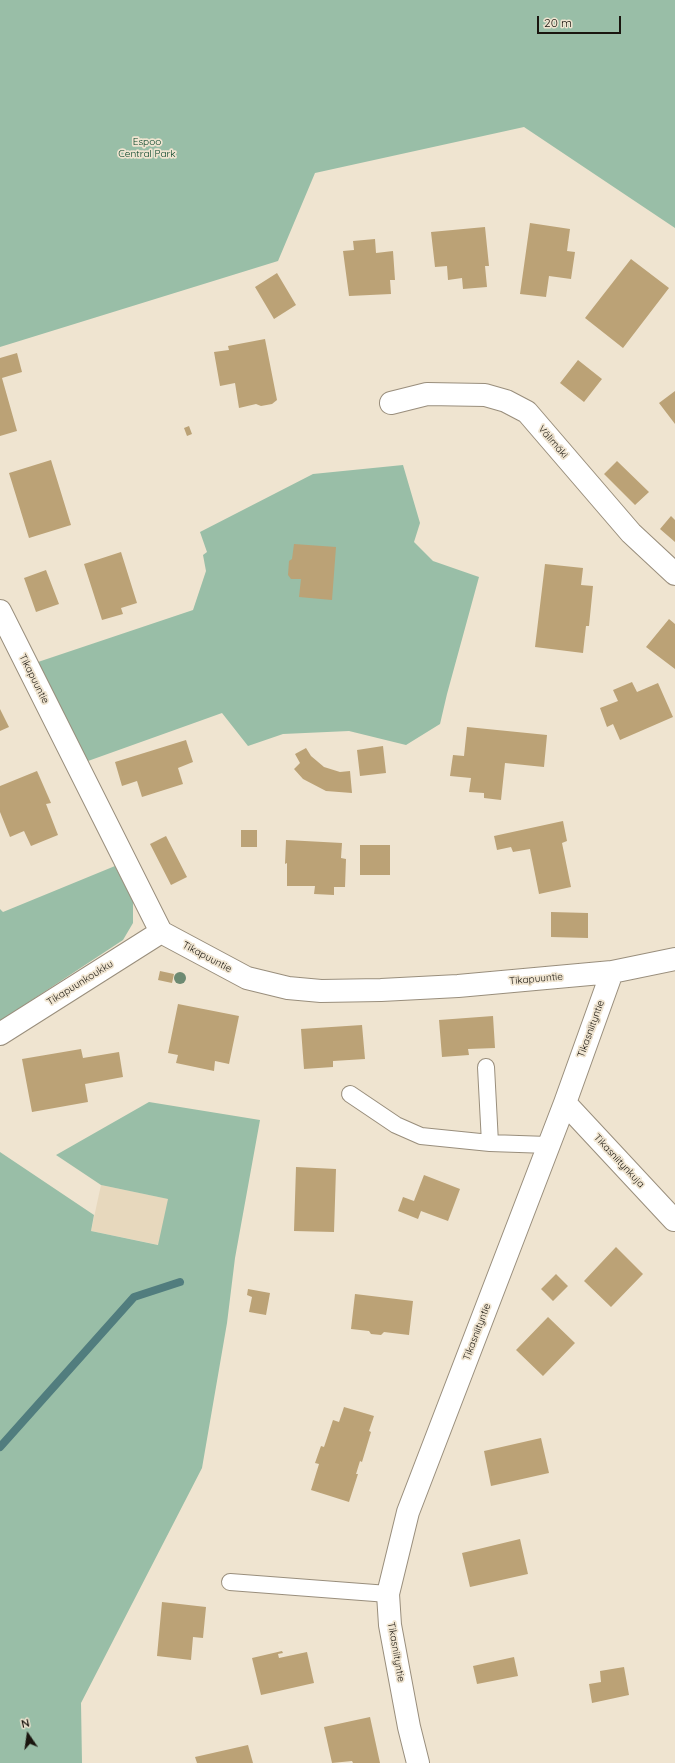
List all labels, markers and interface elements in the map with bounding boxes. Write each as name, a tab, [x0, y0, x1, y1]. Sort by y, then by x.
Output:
scale bar	[539, 8, 623, 34]
text: 20 m	[544, 15, 572, 30]
park label: Espoo Central Park	[118, 136, 176, 160]
street label: Välimäki	[535, 423, 571, 461]
street label: Tikapuuntie	[16, 652, 52, 706]
street label: Tikapuuntie	[180, 939, 234, 975]
street label: Tikapuunkoukku	[45, 958, 115, 1008]
street label: Tikapuuntie	[509, 971, 563, 987]
street label: Tikasniityntie	[575, 999, 607, 1059]
street label: Tikasniitynkuja	[591, 1132, 647, 1190]
street label: Tikasniityntie	[461, 1302, 493, 1362]
street label: Tikasniityntie	[385, 1621, 407, 1683]
north arrow	[8, 1715, 48, 1755]
text: N	[20, 1716, 31, 1731]

